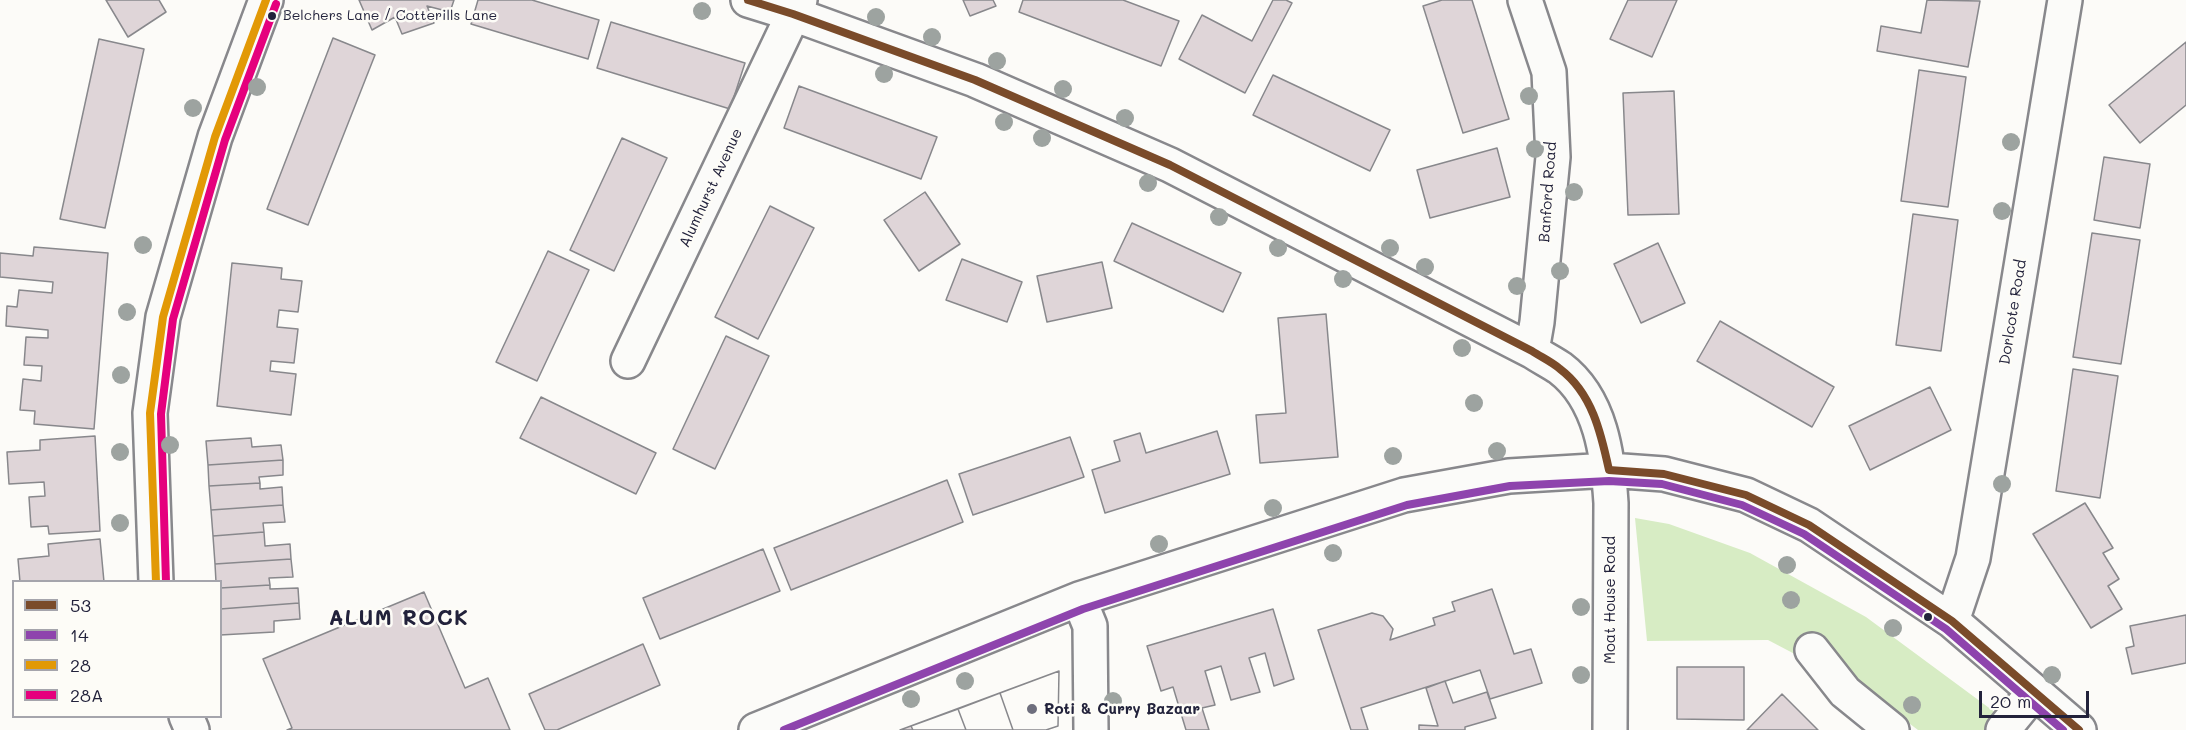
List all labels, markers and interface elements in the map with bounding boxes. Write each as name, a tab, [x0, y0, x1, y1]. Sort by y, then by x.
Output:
place label: Belchers Lane / Cotterills Lane	[283, 8, 497, 24]
marker: Belchers Lane / Cotterills Lane	[266, 10, 278, 22]
street label: Alumhurst Avenue	[676, 126, 746, 250]
street label: Banford Road	[1536, 141, 1560, 243]
street label: Dorlcote Road	[1996, 258, 2030, 366]
street label: Moat House Road	[1601, 536, 1619, 664]
legend	[12, 580, 222, 718]
text: 53	[70, 593, 91, 617]
district label: ALUM ROCK	[329, 606, 469, 632]
unlabelled marker	[1922, 611, 1934, 623]
text: 14	[70, 623, 89, 647]
text: 28	[70, 653, 91, 677]
scale bar	[1982, 679, 2092, 717]
text: 28A	[70, 683, 103, 707]
text: 20 m	[1990, 689, 2031, 713]
place label: Roti & Curry Bazaar	[1044, 700, 1200, 718]
marker: Roti & Curry Bazaar	[1025, 702, 1039, 716]

